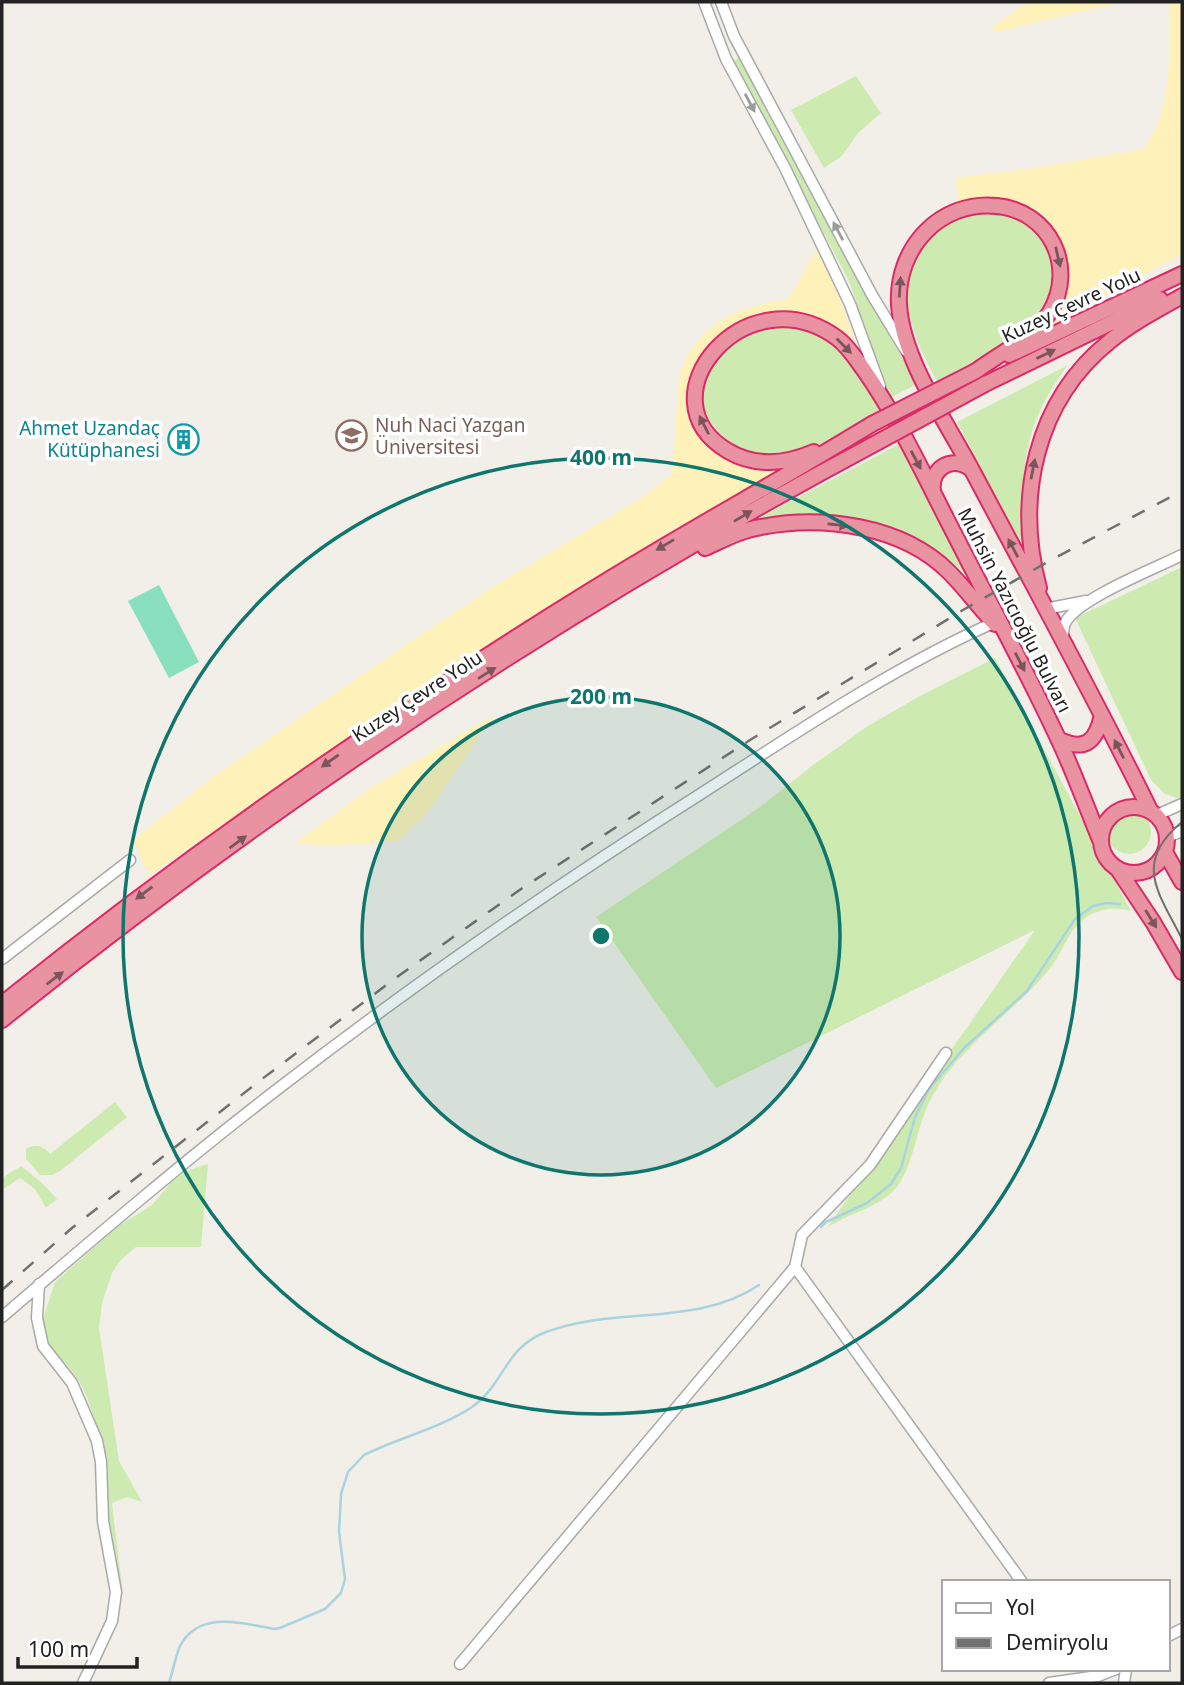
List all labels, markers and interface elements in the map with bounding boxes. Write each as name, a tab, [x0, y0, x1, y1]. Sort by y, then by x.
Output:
one-way arrow	[744, 93, 755, 113]
one-way arrow	[833, 221, 845, 241]
one-way arrow	[1053, 246, 1064, 268]
street label: Kuzey Çevre Yolu	[997, 261, 1145, 349]
one-way arrow	[895, 275, 906, 297]
one-way arrow	[835, 337, 852, 354]
one-way arrow	[1036, 349, 1056, 360]
place label: Nuh Naci Yazgan Üniversitesi	[375, 412, 525, 460]
place label: Ahmet Uzandaç Kütüphanesi	[19, 415, 160, 463]
one-way arrow	[699, 415, 710, 435]
school or university icon: Nuh Naci Yazgan Üniversitesi	[335, 419, 369, 453]
building icon: Ahmet Uzandaç Kütüphanesi	[166, 422, 200, 456]
text: 400 m	[570, 443, 632, 471]
one-way arrow	[911, 450, 922, 470]
one-way arrow	[1027, 458, 1038, 480]
street label: Muhsin Yazıcıoğlu Bulvarı	[952, 503, 1078, 717]
one-way arrow	[734, 509, 753, 522]
one-way arrow	[827, 519, 849, 530]
one-way arrow	[1007, 538, 1018, 558]
one-way arrow	[656, 539, 675, 551]
street label: Kuzey Çevre Yolu	[347, 644, 487, 748]
one-way arrow	[1014, 653, 1026, 673]
one-way arrow	[477, 666, 496, 679]
text: 200 m	[570, 682, 632, 710]
one-way arrow	[1113, 739, 1125, 759]
one-way arrow	[321, 754, 339, 768]
one-way arrow	[229, 835, 247, 849]
one-way arrow	[136, 885, 154, 900]
one-way arrow	[1145, 909, 1158, 929]
centre of rings	[589, 924, 613, 948]
one-way arrow	[46, 971, 64, 985]
legend	[942, 1580, 1170, 1671]
text: Yol	[1006, 1593, 1035, 1621]
scale bar	[18, 1626, 136, 1670]
text: Demiryolu	[1006, 1628, 1109, 1656]
text: 100 m	[28, 1635, 89, 1663]

